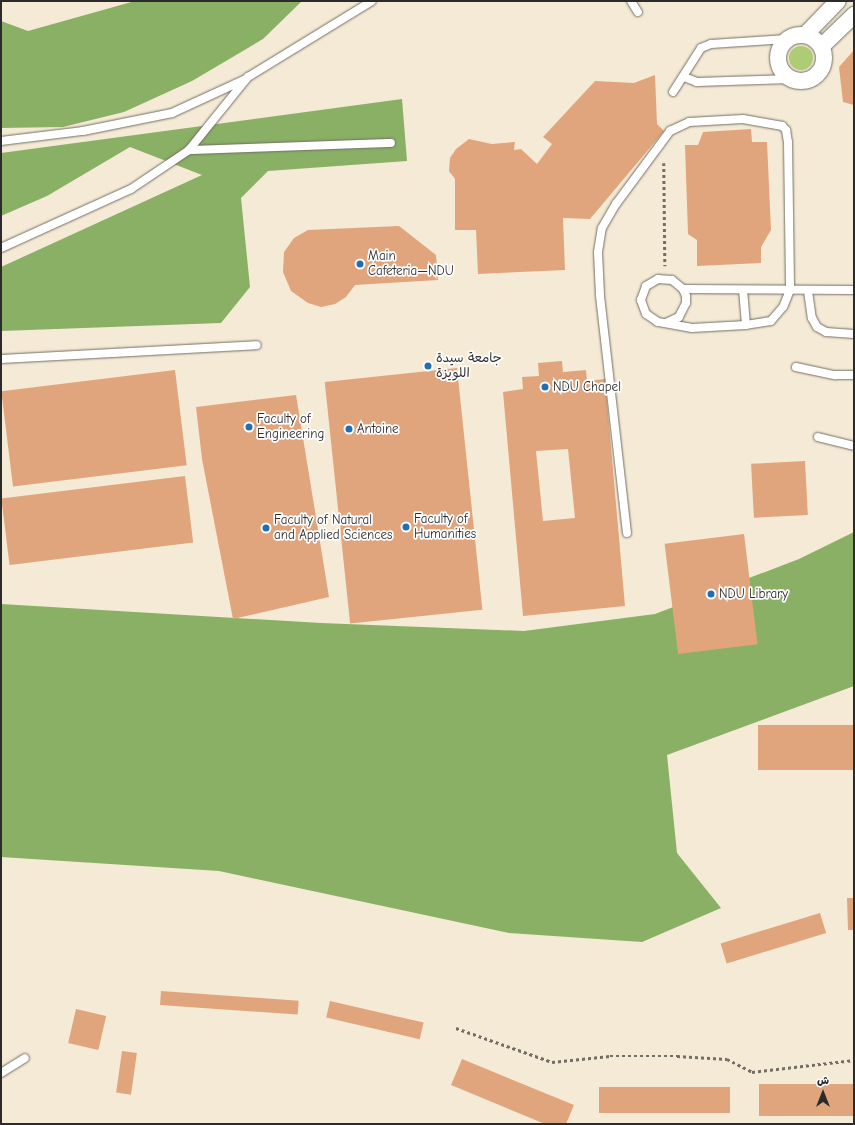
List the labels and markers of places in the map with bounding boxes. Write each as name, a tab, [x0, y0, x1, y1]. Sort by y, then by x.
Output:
place label: Main Cafeteria—NDU	[368, 249, 454, 280]
marker: Main Cafeteria—NDU	[355, 259, 365, 269]
place label: جامعة سيدة اللويزة	[436, 351, 502, 382]
marker: جامعة سيدة اللويزة	[423, 361, 433, 371]
place label: NDU Chapel	[553, 379, 621, 395]
marker: NDU Chapel	[540, 382, 550, 392]
place label: Faculty of Engineering	[257, 412, 324, 443]
place label: Antoine	[357, 421, 399, 437]
marker: Faculty of Engineering	[244, 422, 254, 432]
marker: Antoine	[344, 424, 354, 434]
place label: Faculty of Humanities	[414, 512, 476, 543]
place label: Faculty of Natural and Applied Sciences	[274, 513, 392, 544]
marker: Faculty of Humanities	[401, 522, 411, 532]
marker: Faculty of Natural and Applied Sciences	[261, 523, 271, 533]
place label: NDU Library	[719, 586, 788, 602]
marker: NDU Library	[706, 589, 716, 599]

